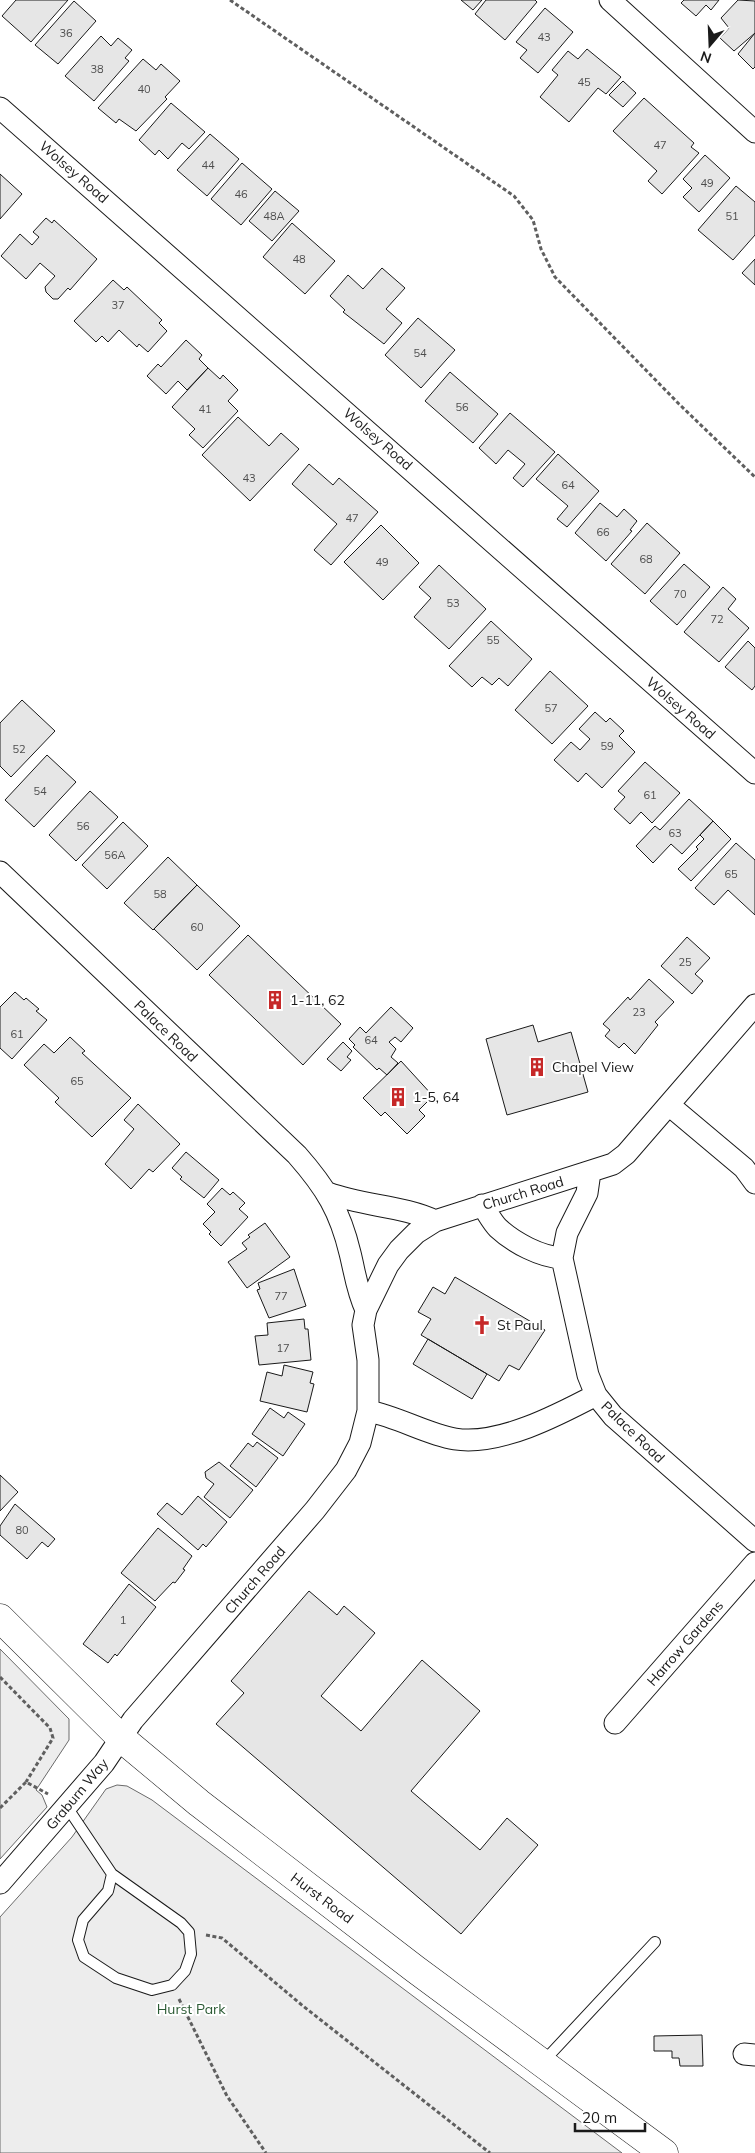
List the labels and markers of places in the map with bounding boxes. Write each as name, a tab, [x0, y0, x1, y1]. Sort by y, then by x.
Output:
building icon: 1-11, 62	[264, 989, 286, 1011]
place label: 1-11, 62	[290, 991, 345, 1009]
building icon: Chapel View	[526, 1056, 548, 1078]
place label: Chapel View	[552, 1058, 634, 1076]
building icon: 1-5, 64	[387, 1086, 409, 1108]
place label: 1-5, 64	[413, 1088, 460, 1106]
church icon: St Paul	[471, 1314, 493, 1336]
place label: St Paul	[497, 1316, 543, 1334]

